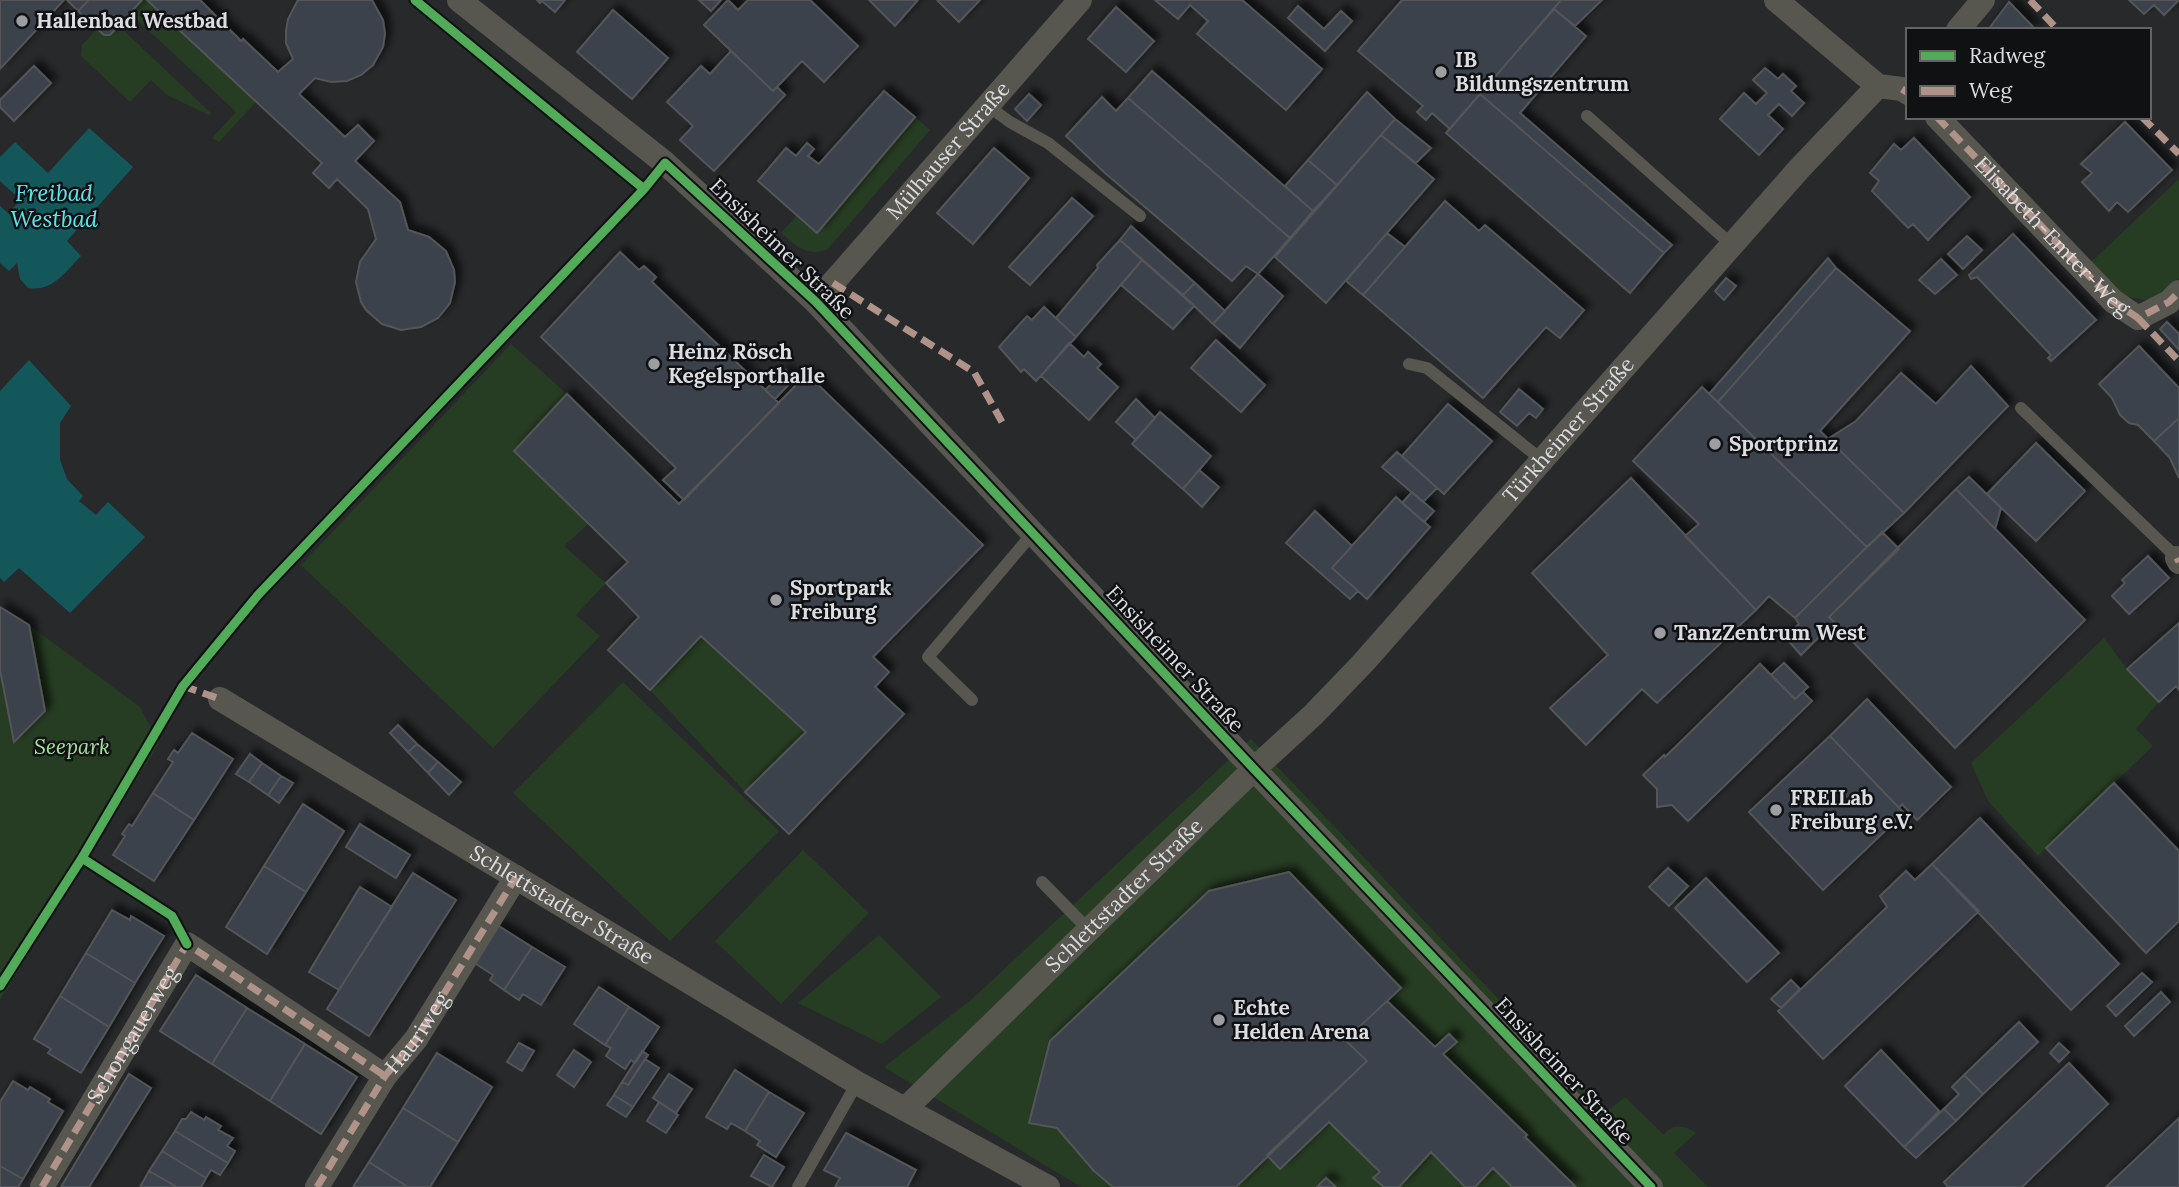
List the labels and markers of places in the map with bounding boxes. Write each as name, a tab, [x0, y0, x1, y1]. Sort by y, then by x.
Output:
place label: Hallenbad Westbad	[36, 7, 228, 34]
marker: Hallenbad Westbad	[14, 13, 30, 29]
place label: IB Bildungszentrum	[1455, 46, 1629, 97]
marker: IB Bildungszentrum	[1433, 64, 1449, 80]
place label: Heinz Rösch Kegelsporthalle	[668, 338, 825, 389]
marker: Heinz Rösch Kegelsporthalle	[646, 356, 662, 372]
place label: Sportprinz	[1729, 430, 1839, 457]
marker: Sportprinz	[1707, 436, 1723, 452]
place label: Sportpark Freiburg	[790, 574, 892, 625]
marker: Sportpark Freiburg	[768, 592, 784, 608]
place label: TanzZentrum West	[1674, 619, 1866, 646]
marker: TanzZentrum West	[1652, 625, 1668, 641]
place label: FREILab Freiburg e.V.	[1790, 784, 1913, 835]
marker: FREILab Freiburg e.V.	[1768, 802, 1784, 818]
place label: Echte Helden Arena	[1233, 994, 1370, 1045]
marker: Echte Helden Arena	[1211, 1012, 1227, 1028]

